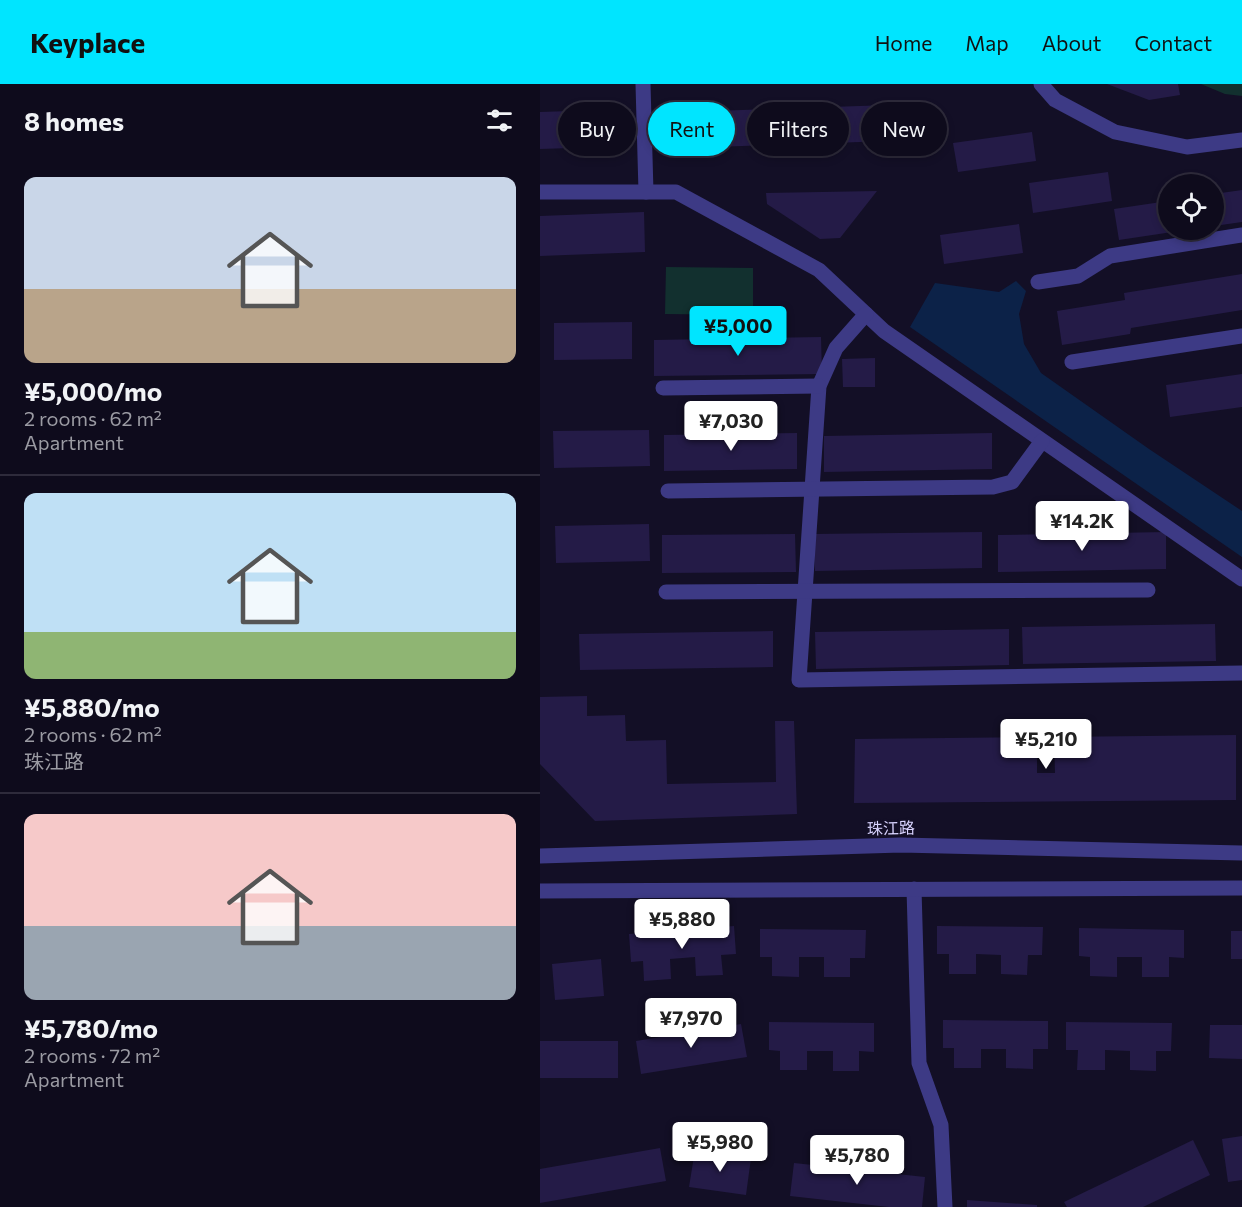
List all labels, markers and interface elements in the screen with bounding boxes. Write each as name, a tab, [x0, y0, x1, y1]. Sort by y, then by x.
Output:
text: Keyplace	[30, 25, 145, 59]
text: Home	[875, 30, 932, 55]
text: Map	[965, 30, 1009, 55]
text: About	[1042, 30, 1101, 55]
text: Contact	[1134, 30, 1212, 55]
chip: Buy	[558, 102, 636, 156]
chip: Rent	[648, 102, 735, 156]
chip: Filters	[747, 102, 849, 156]
chip: New	[861, 102, 947, 156]
icon: filters	[483, 104, 516, 137]
text: 8 homes	[24, 105, 124, 136]
map controls	[1158, 174, 1224, 240]
button: locate	[1158, 174, 1224, 240]
icon: home	[216, 216, 324, 324]
pin: ¥5,000	[689, 306, 787, 357]
text: ¥5,000	[704, 313, 772, 337]
text: ¥5,000/mo	[24, 375, 162, 406]
pin: ¥7,030	[682, 401, 780, 452]
text: 2 rooms · 62 m²	[24, 406, 162, 430]
text: ¥7,030	[698, 408, 764, 432]
text: Apartment	[24, 430, 124, 454]
pin: ¥14.2K	[1033, 501, 1131, 552]
text: ¥14.2K	[1050, 508, 1114, 532]
icon: home	[216, 532, 324, 640]
text: ¥5,880/mo	[24, 691, 160, 722]
pin: ¥5,210	[997, 719, 1095, 770]
text: 2 rooms · 62 m²	[24, 722, 162, 746]
text: ¥5,210	[1014, 726, 1078, 750]
text: 珠江路	[24, 749, 84, 773]
street label: 珠江路	[867, 818, 915, 837]
icon: home	[216, 853, 324, 961]
pin: ¥5,880	[633, 899, 731, 950]
text: ¥5,880	[648, 906, 716, 930]
pin: ¥7,970	[642, 998, 740, 1049]
text: ¥7,970	[659, 1005, 723, 1029]
text: ¥5,780/mo	[24, 1012, 158, 1043]
text: 2 rooms · 72 m²	[24, 1043, 160, 1067]
text: Apartment	[24, 1067, 124, 1091]
pin: ¥5,980	[671, 1122, 769, 1173]
text: ¥5,980	[686, 1129, 754, 1153]
pin: ¥5,780	[808, 1135, 906, 1186]
text: ¥5,780	[824, 1142, 890, 1166]

